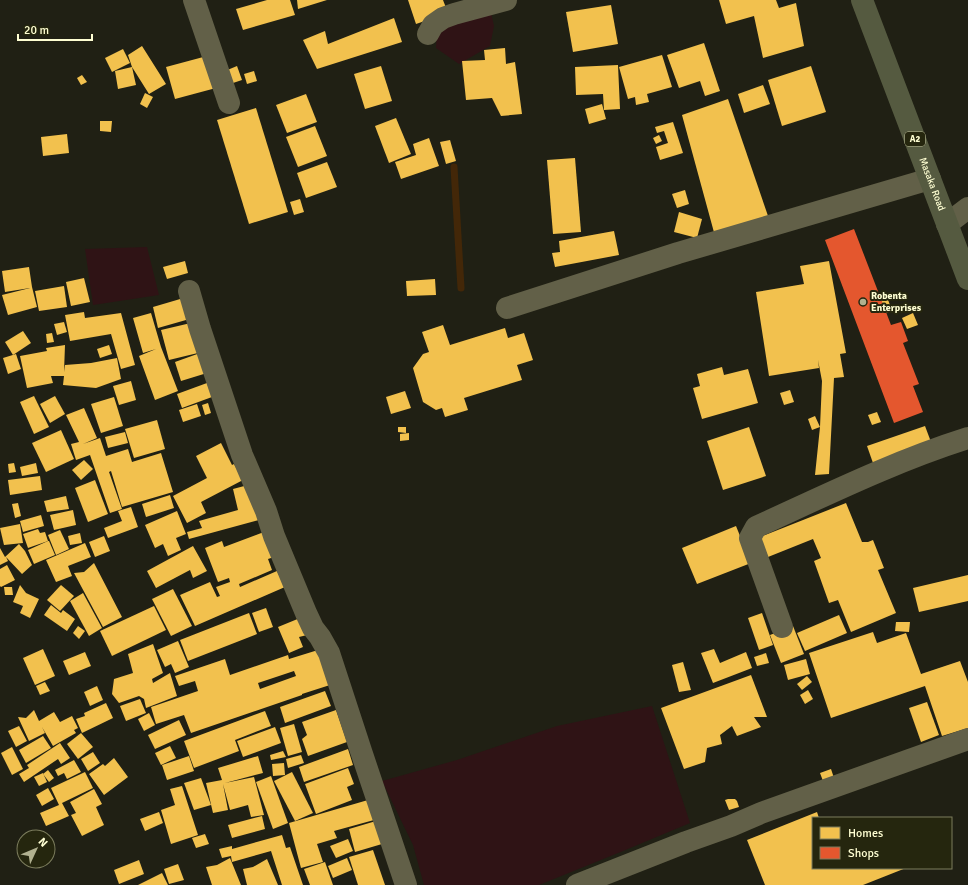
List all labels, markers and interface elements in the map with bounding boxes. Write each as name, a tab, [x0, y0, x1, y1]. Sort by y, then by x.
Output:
scale bar	[18, 16, 92, 42]
text: 20 m	[24, 23, 49, 38]
road number: A2	[905, 132, 925, 146]
street label: Masaka Road	[916, 156, 948, 213]
place label: Robenta Enterprises	[871, 290, 922, 314]
marker: Robenta Enterprises	[858, 297, 868, 307]
legend	[812, 817, 952, 869]
text: Homes	[848, 826, 883, 841]
north arrow	[16, 829, 56, 869]
text: N	[35, 835, 50, 850]
text: Shops	[848, 846, 879, 861]

